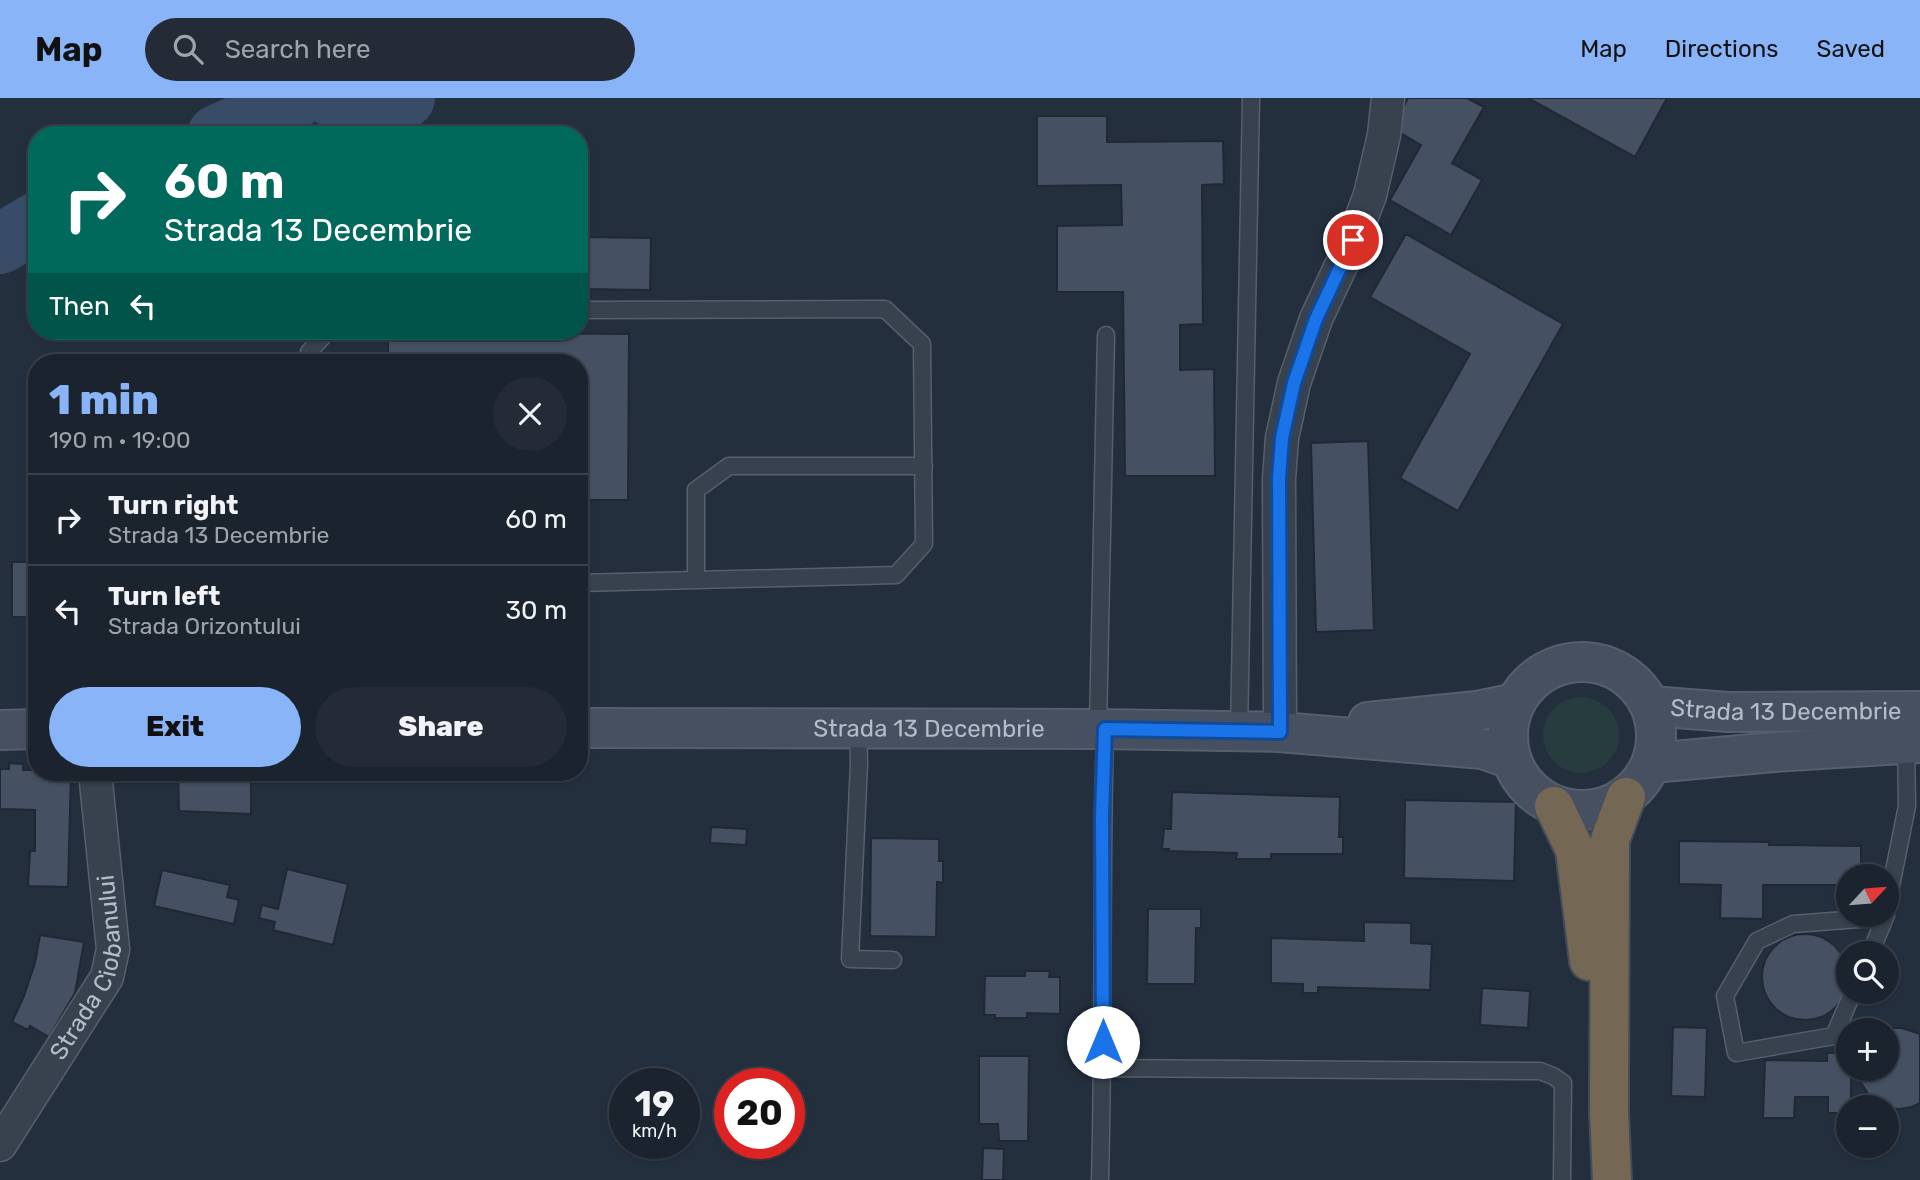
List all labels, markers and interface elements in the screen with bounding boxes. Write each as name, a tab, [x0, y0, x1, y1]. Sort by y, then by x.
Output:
search box	[145, 18, 635, 81]
text: Map	[35, 30, 103, 69]
icon: search	[169, 30, 207, 68]
text: Search here	[225, 34, 370, 65]
text: Map	[1580, 35, 1627, 63]
text: Directions	[1665, 35, 1778, 63]
text: Saved	[1816, 35, 1885, 63]
text: 60 m	[164, 152, 285, 210]
icon: right	[49, 154, 140, 245]
pin	[1323, 210, 1383, 270]
text: Strada 13 Decembrie	[164, 211, 472, 249]
icon: arrive	[1334, 221, 1372, 259]
icon: left	[124, 287, 162, 325]
text: Then	[49, 291, 110, 322]
text: 1 min	[49, 375, 159, 425]
button: close	[493, 377, 567, 451]
text: 190 m · 19:00	[49, 426, 191, 454]
text: Turn right	[108, 490, 238, 521]
icon: right	[49, 501, 87, 539]
text: 60 m	[505, 504, 567, 535]
text: Strada 13 Decembrie	[108, 521, 330, 549]
text: Turn left	[108, 581, 220, 612]
icon: left	[49, 592, 87, 630]
text: 30 m	[505, 595, 567, 626]
text: Strada Orizontului	[108, 612, 301, 640]
button: Exit	[49, 687, 301, 767]
button: Share	[315, 687, 567, 767]
street label: Strada 13 Decembrie	[1669, 694, 1901, 726]
street label: Strada 13 Decembrie	[813, 714, 1045, 743]
north arrow	[1836, 864, 1899, 928]
map controls	[1836, 864, 1899, 1158]
street label: Strada Ciobanului	[44, 874, 128, 1065]
button: search	[1836, 941, 1899, 1004]
position arrow	[1066, 1005, 1140, 1079]
button: +	[1836, 1018, 1899, 1081]
speed limit sign: 20	[714, 1068, 805, 1159]
text: 19	[635, 1083, 674, 1125]
button: −	[1836, 1095, 1899, 1158]
text: km/h	[632, 1120, 677, 1142]

